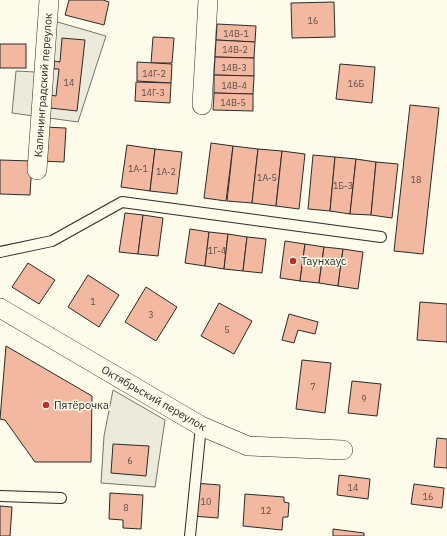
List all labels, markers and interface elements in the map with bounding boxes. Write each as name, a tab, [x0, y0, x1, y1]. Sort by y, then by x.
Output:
street label: Калининградский переулок	[31, 12, 55, 158]
house number: 16	[308, 15, 318, 26]
house number: 14В-1	[223, 28, 249, 39]
house number: 14В-2	[222, 44, 248, 55]
house number: 14В-3	[221, 62, 247, 73]
house number: 14Г-2	[142, 68, 166, 79]
house number: 14	[64, 77, 74, 88]
house number: 16Б	[348, 78, 365, 89]
house number: 14В-4	[221, 80, 247, 91]
house number: 14Г-3	[141, 87, 165, 98]
house number: 14В-5	[220, 97, 246, 108]
house number: 1А-1	[128, 163, 148, 174]
house number: 1А-2	[156, 166, 176, 177]
house number: 1А-5	[257, 172, 277, 183]
house number: 18	[411, 174, 421, 185]
house number: 1Б-3	[333, 180, 353, 191]
house number: 1Г-4	[208, 245, 226, 256]
place label: Таунхаус	[301, 254, 347, 268]
marker: Таунхаус	[288, 256, 298, 266]
house number: 1	[90, 296, 96, 307]
house number: 3	[148, 309, 154, 320]
house number: 5	[224, 324, 230, 335]
street label: Октябрьский переулок	[99, 362, 209, 434]
house number: 7	[310, 381, 316, 392]
house number: 9	[361, 393, 367, 404]
place label: Пятёрочка	[54, 398, 109, 412]
marker: Пятёрочка	[41, 400, 51, 410]
house number: 6	[127, 455, 133, 466]
house number: 14	[348, 482, 358, 493]
house number: 16	[423, 491, 433, 502]
house number: 10	[201, 496, 211, 507]
house number: 8	[123, 502, 129, 513]
house number: 12	[261, 505, 271, 516]

